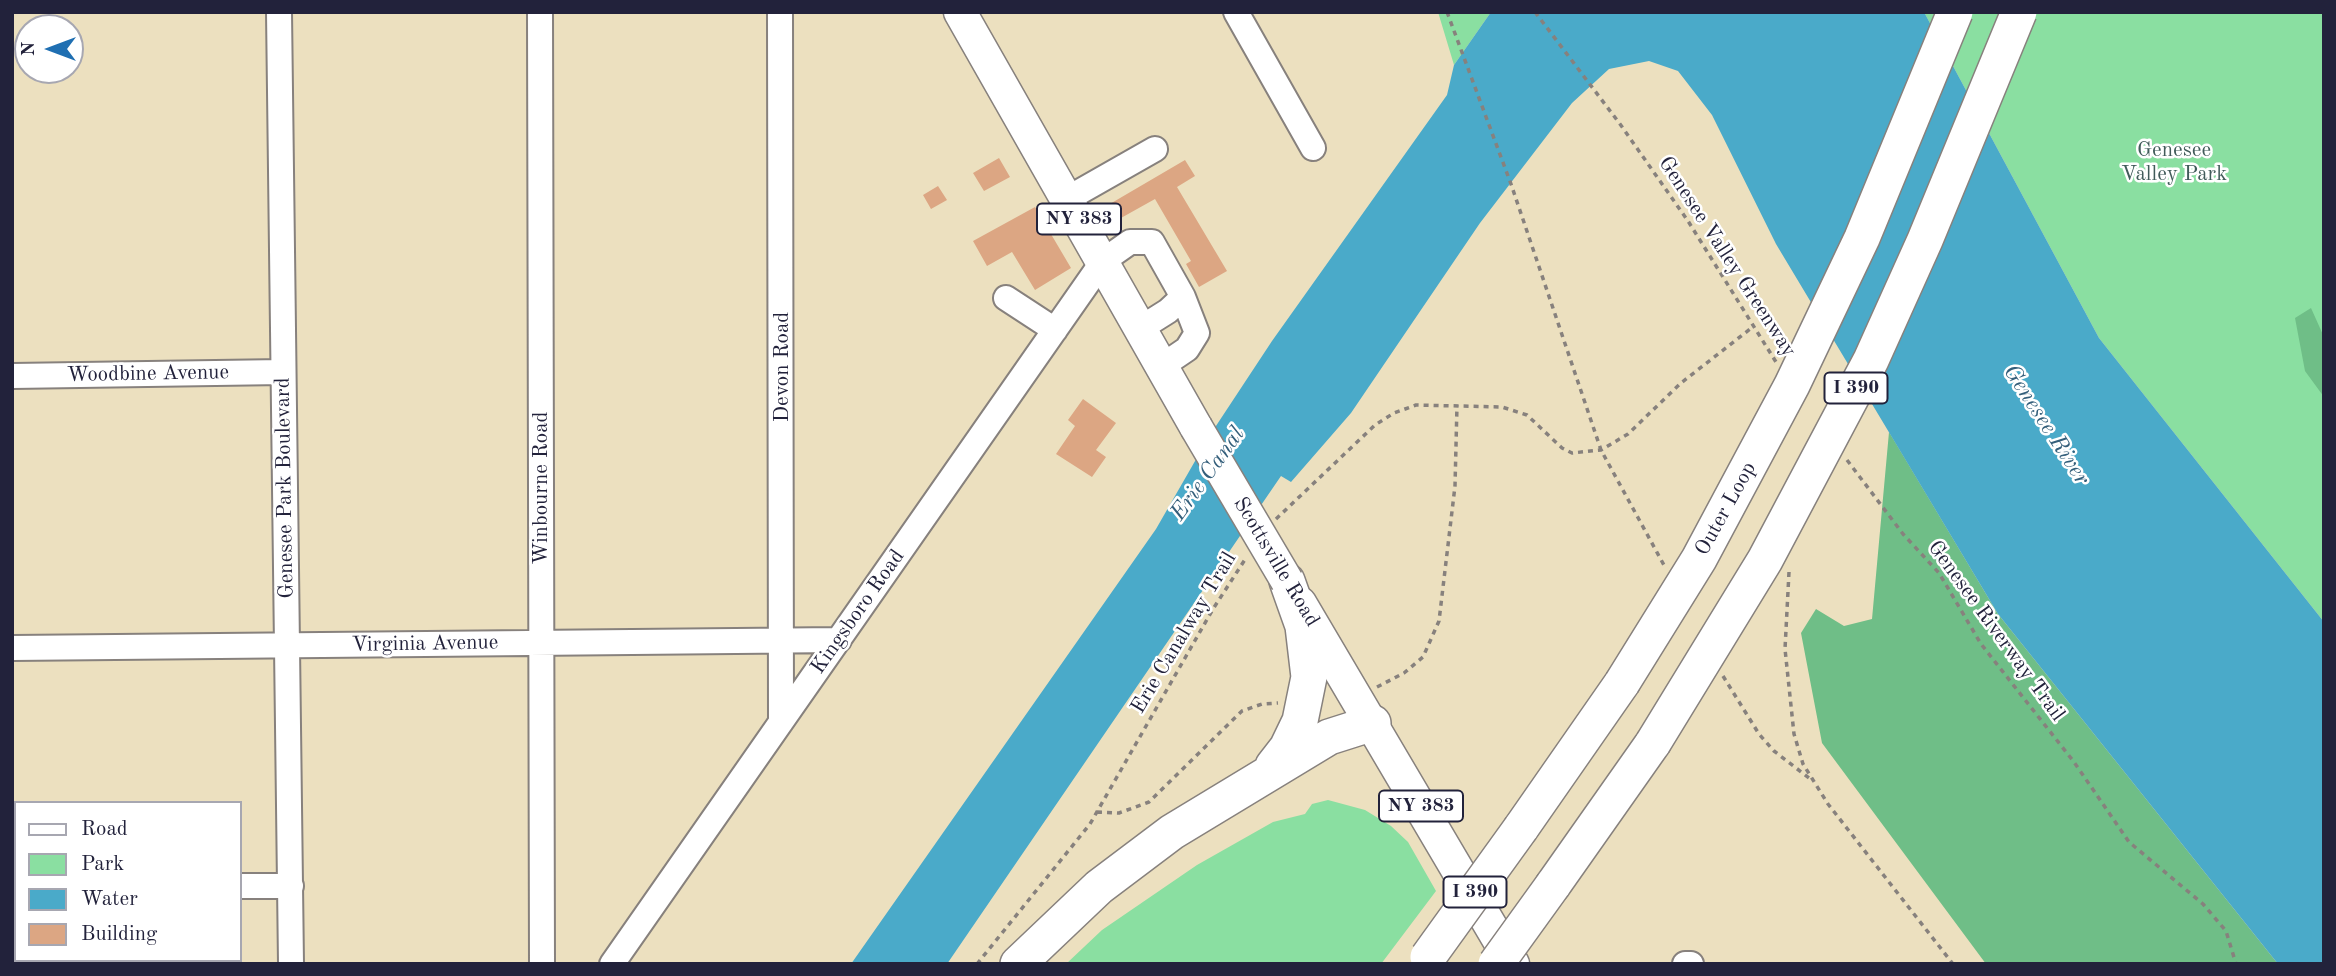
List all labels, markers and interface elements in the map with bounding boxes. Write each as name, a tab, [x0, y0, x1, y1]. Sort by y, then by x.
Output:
north arrow	[14, 14, 84, 84]
text: N	[20, 42, 39, 56]
park label: Genesee Valley Park	[2121, 137, 2227, 187]
street label: Genesee Valley Greenway	[1653, 152, 1801, 362]
road number: NY 383	[1037, 204, 1121, 234]
street label: Devon Road	[769, 312, 795, 422]
water label: Genesee River	[1997, 359, 2095, 491]
street label: Woodbine Avenue	[67, 360, 229, 388]
road number: I 390	[1825, 372, 1888, 404]
street label: Genesee Park Boulevard	[270, 377, 300, 599]
street label: Winbourne Road	[528, 411, 554, 565]
water label: Erie Canal	[1165, 422, 1251, 526]
street label: Outer Loop	[1690, 458, 1762, 560]
street label: Scottsville Road	[1227, 493, 1325, 631]
street label: Genesee Riverway Trail	[1922, 536, 2070, 726]
street label: Kingsboro Road	[806, 545, 910, 679]
street label: Erie Canalway Trail	[1126, 548, 1242, 718]
street label: Virginia Avenue	[352, 630, 498, 658]
road number: NY 383	[1379, 790, 1463, 821]
legend	[14, 801, 242, 962]
text: Road	[81, 819, 128, 840]
text: Park	[81, 854, 124, 875]
road number: I 390	[1444, 876, 1506, 908]
text: Water	[81, 889, 138, 910]
text: Building	[81, 924, 157, 945]

